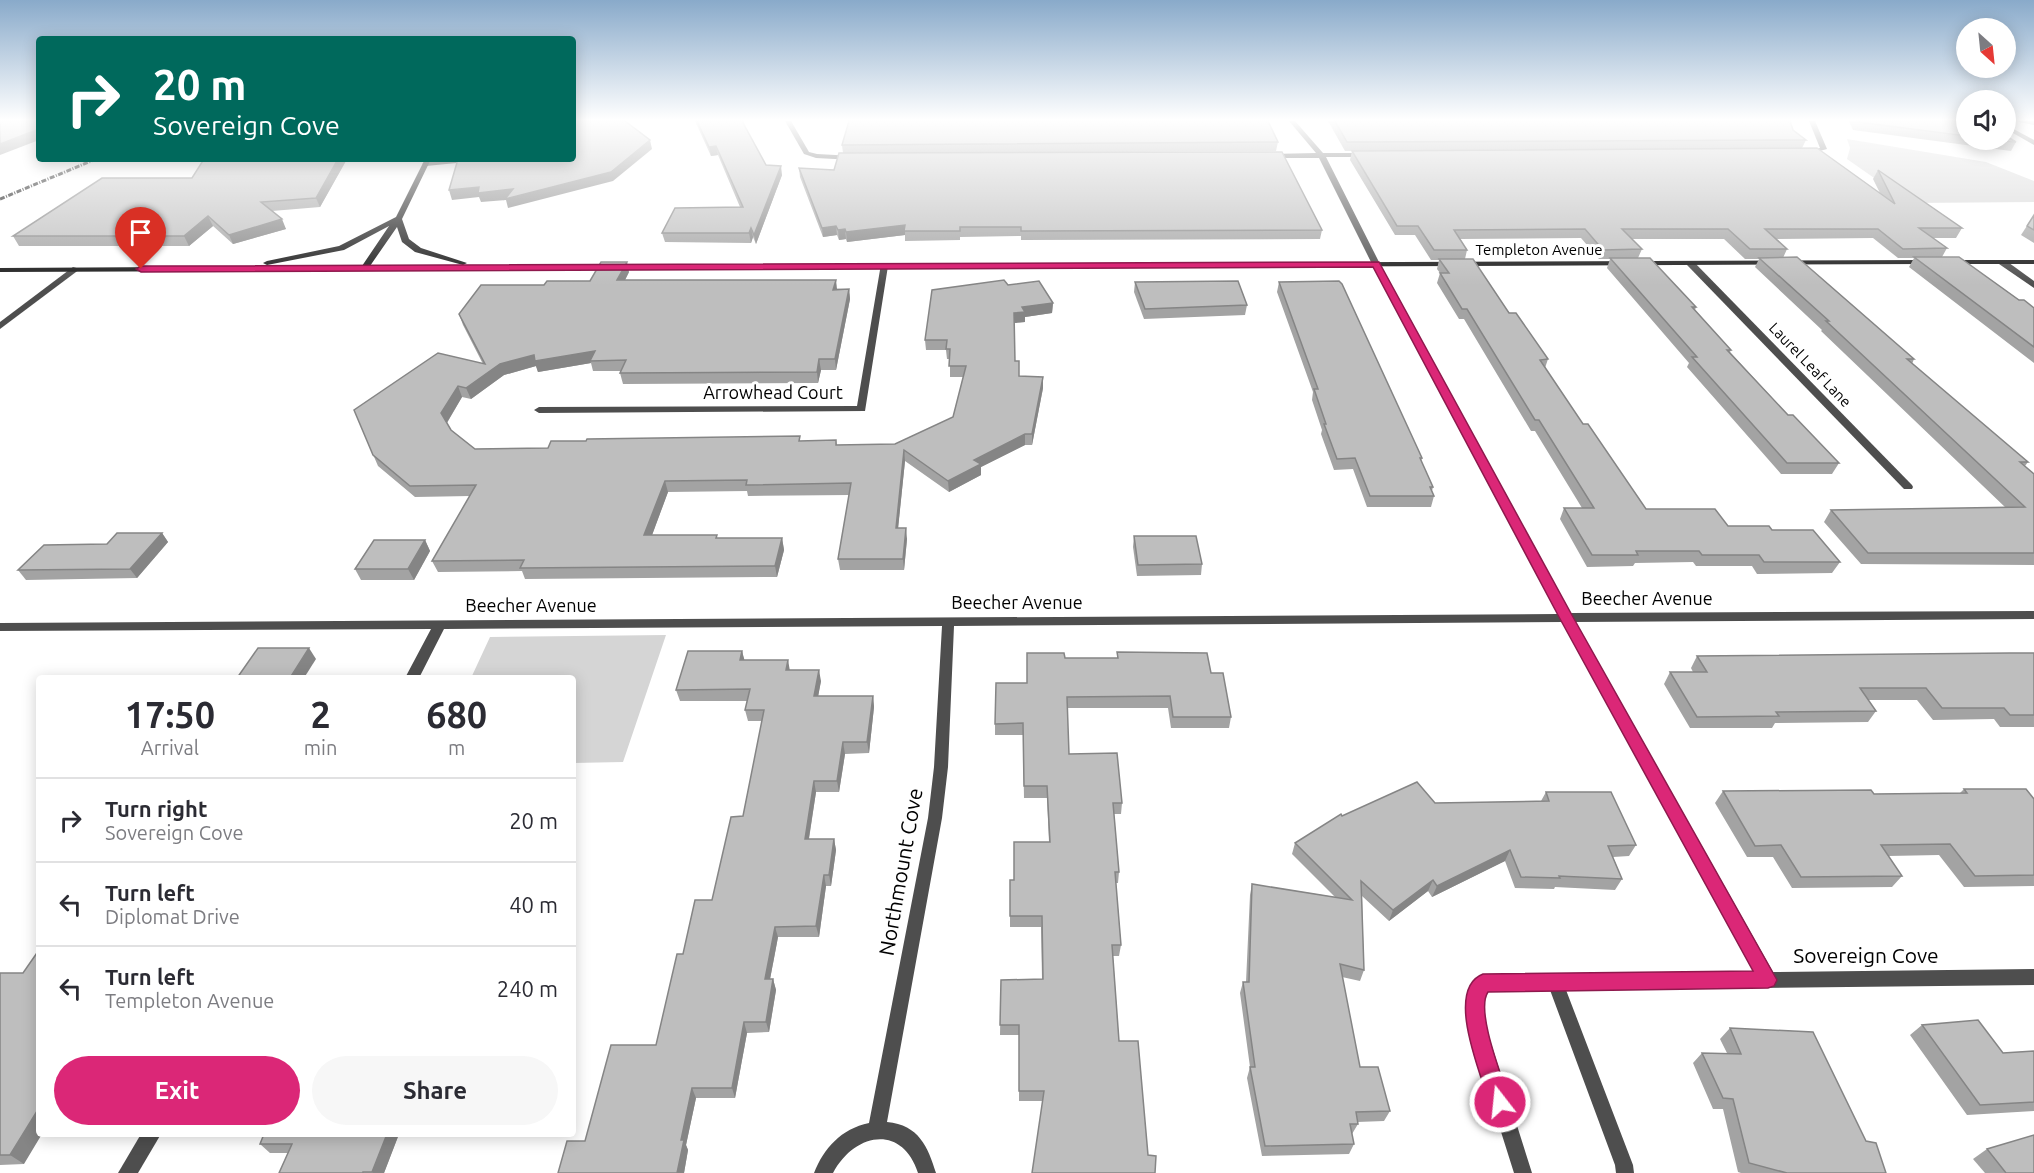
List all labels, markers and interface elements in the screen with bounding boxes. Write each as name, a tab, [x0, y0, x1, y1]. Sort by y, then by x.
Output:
north arrow	[1956, 18, 2016, 78]
map controls	[1956, 18, 2016, 150]
icon: right	[54, 60, 132, 138]
text: 20 m	[153, 61, 247, 108]
button: sound	[1956, 90, 2016, 150]
text: Sovereign Cove	[153, 110, 340, 140]
pin	[115, 207, 166, 269]
icon: arrive	[124, 216, 157, 249]
street label: Templeton Avenue	[1475, 241, 1603, 258]
street label: Laurel Leaf Lane	[1766, 319, 1855, 410]
street label: Arrowhead Court	[703, 382, 843, 402]
street label: Beecher Avenue	[1581, 588, 1713, 608]
street label: Beecher Avenue	[951, 592, 1083, 612]
street label: Beecher Avenue	[465, 595, 597, 615]
text: 17:50	[125, 694, 215, 735]
text: 2	[310, 694, 331, 735]
text: 680	[426, 694, 487, 735]
text: Arrival	[141, 736, 199, 759]
text: min	[304, 736, 337, 759]
text: m	[448, 736, 465, 759]
street label: Northmount Cove	[873, 786, 927, 958]
text: Turn right	[105, 796, 207, 821]
icon: right	[54, 804, 87, 837]
text: 20 m	[509, 808, 558, 833]
text: Sovereign Cove	[105, 821, 244, 844]
text: Turn left	[105, 880, 195, 905]
icon: left	[54, 888, 87, 921]
text: 40 m	[509, 892, 558, 917]
text: Diplomat Drive	[105, 905, 240, 928]
street label: Sovereign Cove	[1793, 943, 1939, 967]
text: Turn left	[105, 964, 195, 989]
icon: left	[54, 972, 87, 1005]
text: 240 m	[497, 976, 558, 1001]
text: Templeton Avenue	[105, 989, 274, 1012]
button: Exit	[54, 1056, 300, 1125]
button: Share	[312, 1056, 558, 1125]
position arrow	[1468, 1070, 1532, 1134]

